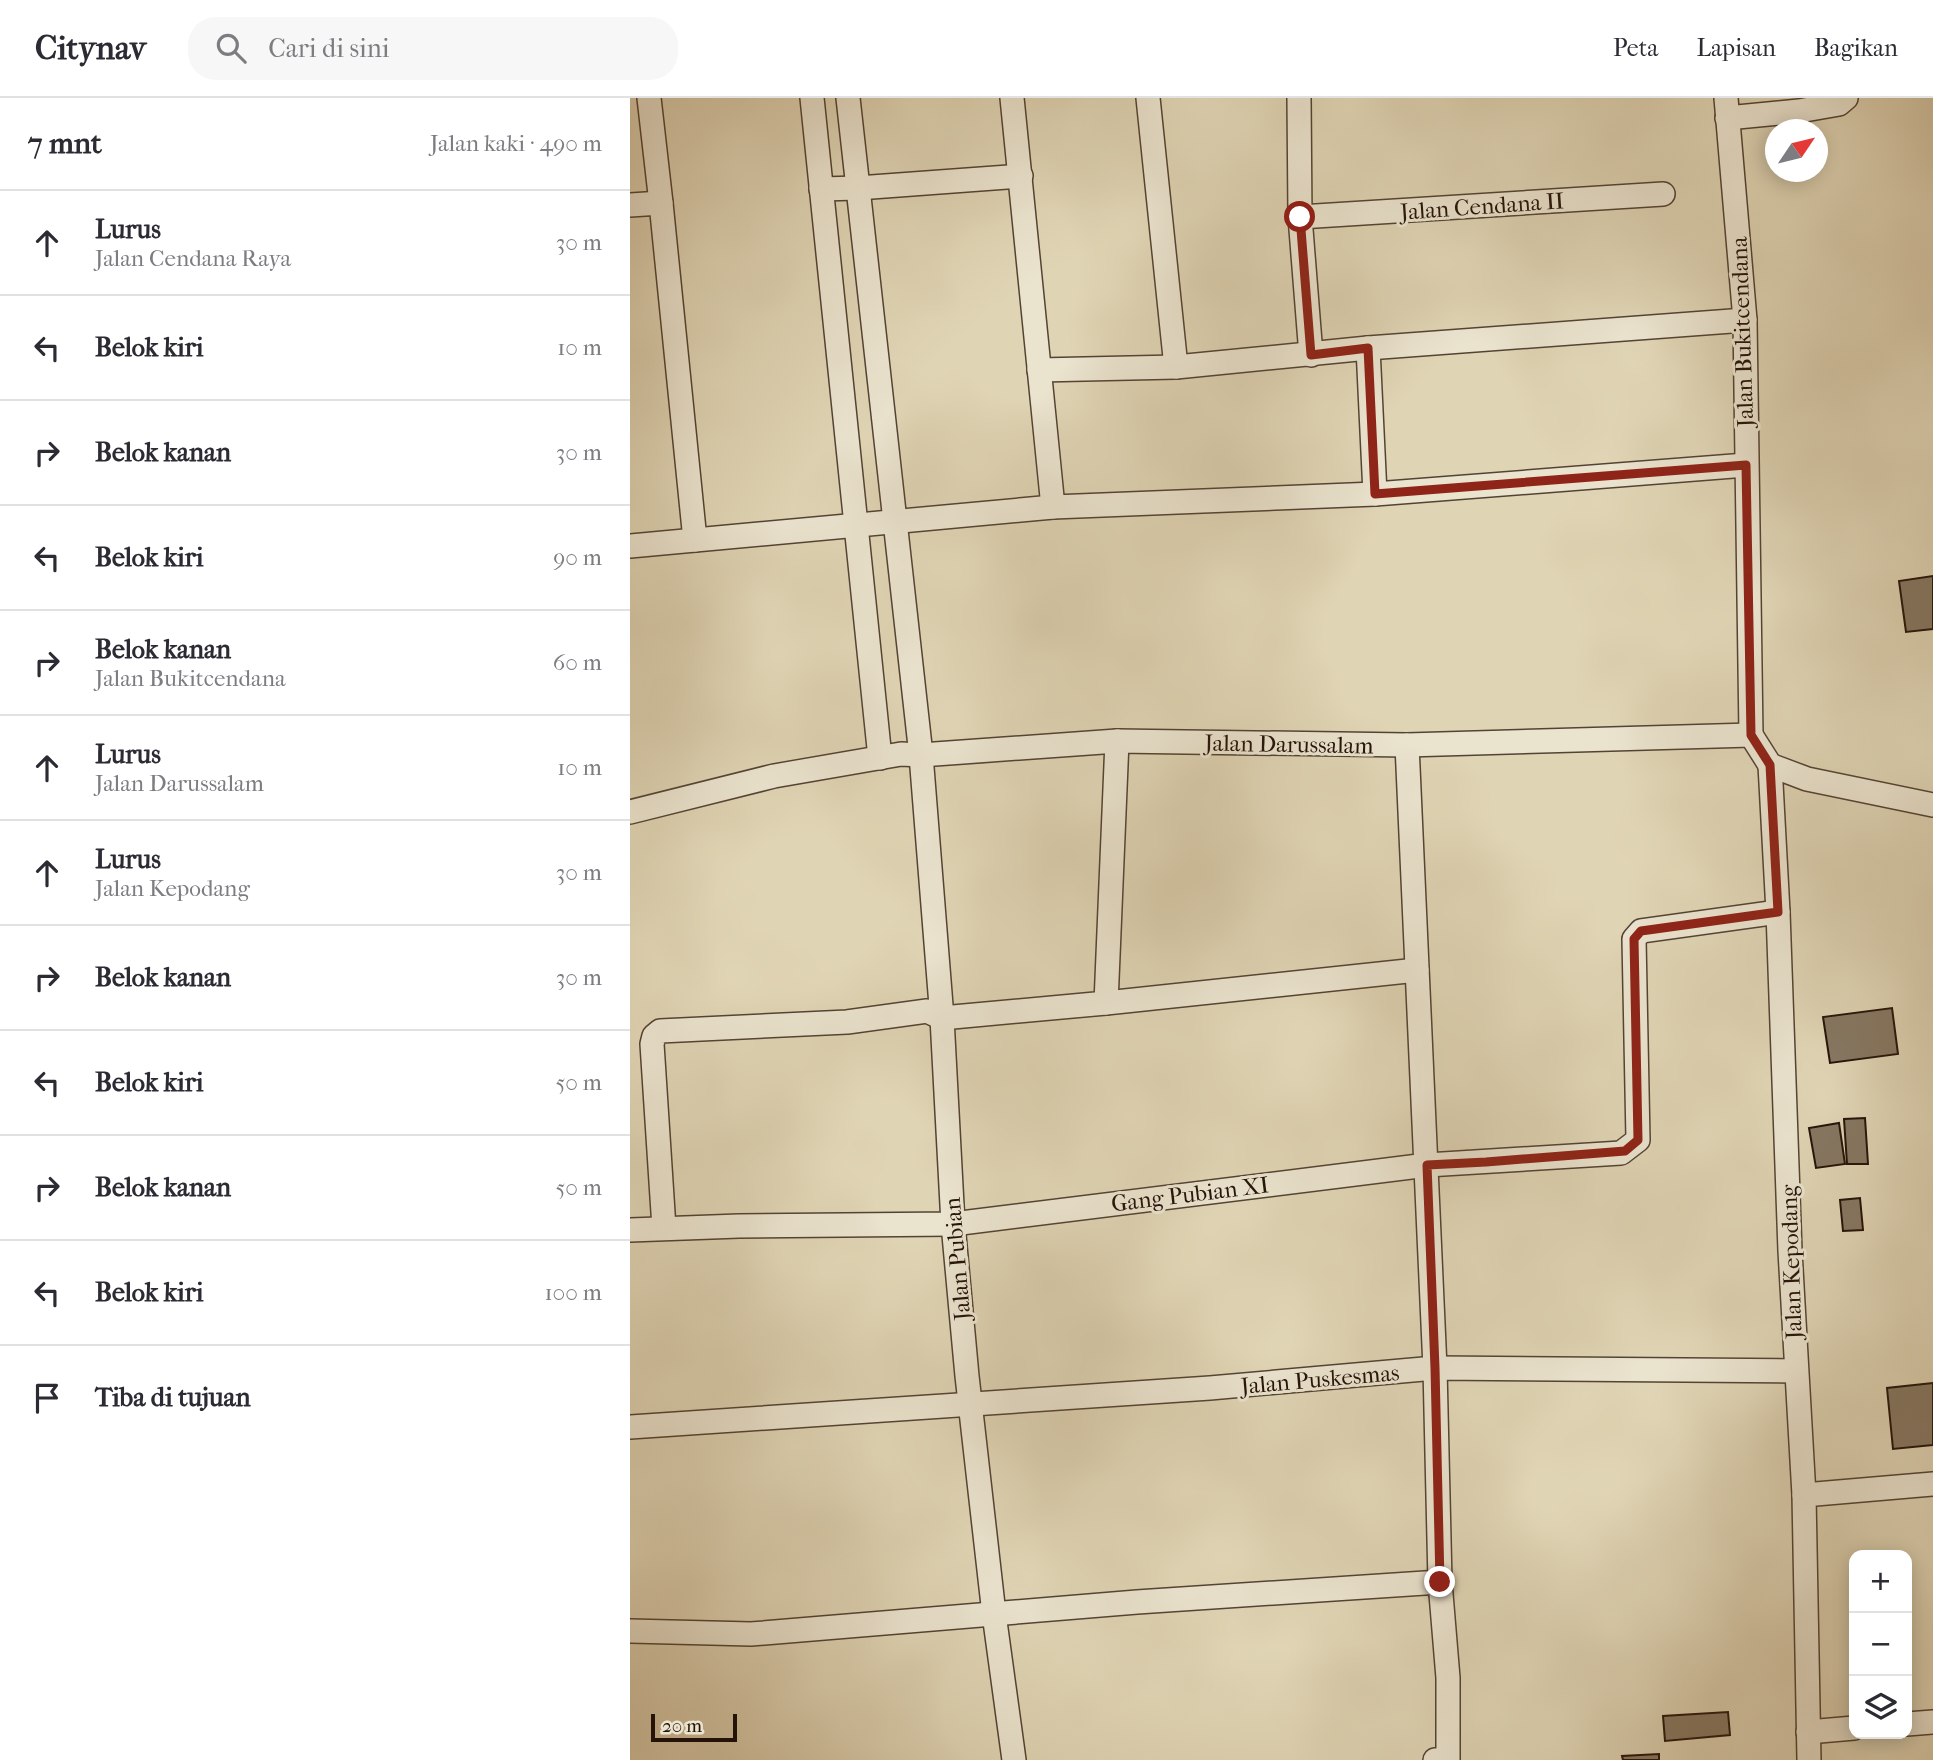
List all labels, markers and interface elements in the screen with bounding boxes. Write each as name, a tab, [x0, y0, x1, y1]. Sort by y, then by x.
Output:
search box	[188, 17, 678, 80]
text: Citynav	[35, 29, 146, 68]
icon: search	[212, 29, 250, 67]
text: Cari di sini	[268, 33, 389, 64]
text: Peta	[1613, 34, 1658, 62]
text: Lapisan	[1696, 34, 1776, 62]
text: Bagikan	[1814, 34, 1898, 62]
north arrow	[1765, 119, 1828, 182]
text: 7 mnt	[28, 126, 102, 161]
text: Jalan kaki · 490 m	[430, 130, 602, 157]
street label: Jalan Cendana II	[1397, 187, 1565, 226]
route start	[1284, 201, 1315, 232]
text: Lurus	[95, 214, 161, 245]
icon: ahead	[28, 224, 66, 262]
text: 30 m	[556, 229, 602, 256]
street label: Jalan Bukitcendana	[1726, 236, 1759, 430]
text: Jalan Cendana Raya	[95, 245, 291, 272]
icon: left	[28, 329, 66, 367]
text: Belok kiri	[95, 332, 203, 363]
text: 10 m	[557, 334, 602, 361]
icon: right	[28, 434, 66, 472]
text: Belok kanan	[95, 437, 231, 468]
text: 30 m	[556, 439, 602, 466]
icon: left	[28, 539, 66, 577]
text: Belok kiri	[95, 542, 203, 573]
text: 90 m	[553, 544, 602, 571]
text: Belok kanan	[95, 634, 231, 665]
icon: right	[28, 644, 66, 682]
text: 60 m	[553, 649, 602, 676]
text: Jalan Bukitcendana	[95, 665, 286, 692]
street label: Jalan Darussalam	[1202, 729, 1374, 759]
text: Lurus	[95, 739, 161, 770]
icon: ahead	[28, 749, 66, 787]
text: 10 m	[557, 754, 602, 781]
text: Jalan Darussalam	[95, 770, 264, 797]
text: Lurus	[95, 844, 161, 875]
icon: ahead	[28, 854, 66, 892]
text: 30 m	[556, 859, 602, 886]
text: Jalan Kepodang	[95, 875, 250, 902]
icon: right	[28, 959, 66, 997]
text: Belok kanan	[95, 962, 231, 993]
text: 30 m	[556, 964, 602, 991]
icon: left	[28, 1064, 66, 1102]
text: Belok kiri	[95, 1067, 203, 1098]
text: 50 m	[555, 1069, 602, 1096]
icon: right	[28, 1169, 66, 1207]
street label: Gang Pubian XI	[1110, 1171, 1271, 1218]
text: Belok kanan	[95, 1172, 231, 1203]
text: 50 m	[555, 1174, 602, 1201]
street label: Jalan Kepodang	[1775, 1183, 1808, 1342]
street label: Jalan Pubian	[939, 1196, 977, 1324]
icon: left	[28, 1274, 66, 1312]
text: Belok kiri	[95, 1277, 203, 1308]
text: 100 m	[544, 1279, 602, 1306]
street label: Jalan Puskesmas	[1238, 1359, 1400, 1400]
icon: arrive	[28, 1379, 66, 1417]
text: Tiba di tujuan	[95, 1382, 251, 1413]
map controls	[1849, 1550, 1912, 1739]
button: +	[1849, 1550, 1912, 1613]
route end	[1424, 1566, 1455, 1597]
button: −	[1849, 1613, 1912, 1676]
button: layers	[1849, 1676, 1912, 1739]
scale bar	[651, 1711, 737, 1743]
text: 20 m	[662, 1715, 702, 1737]

